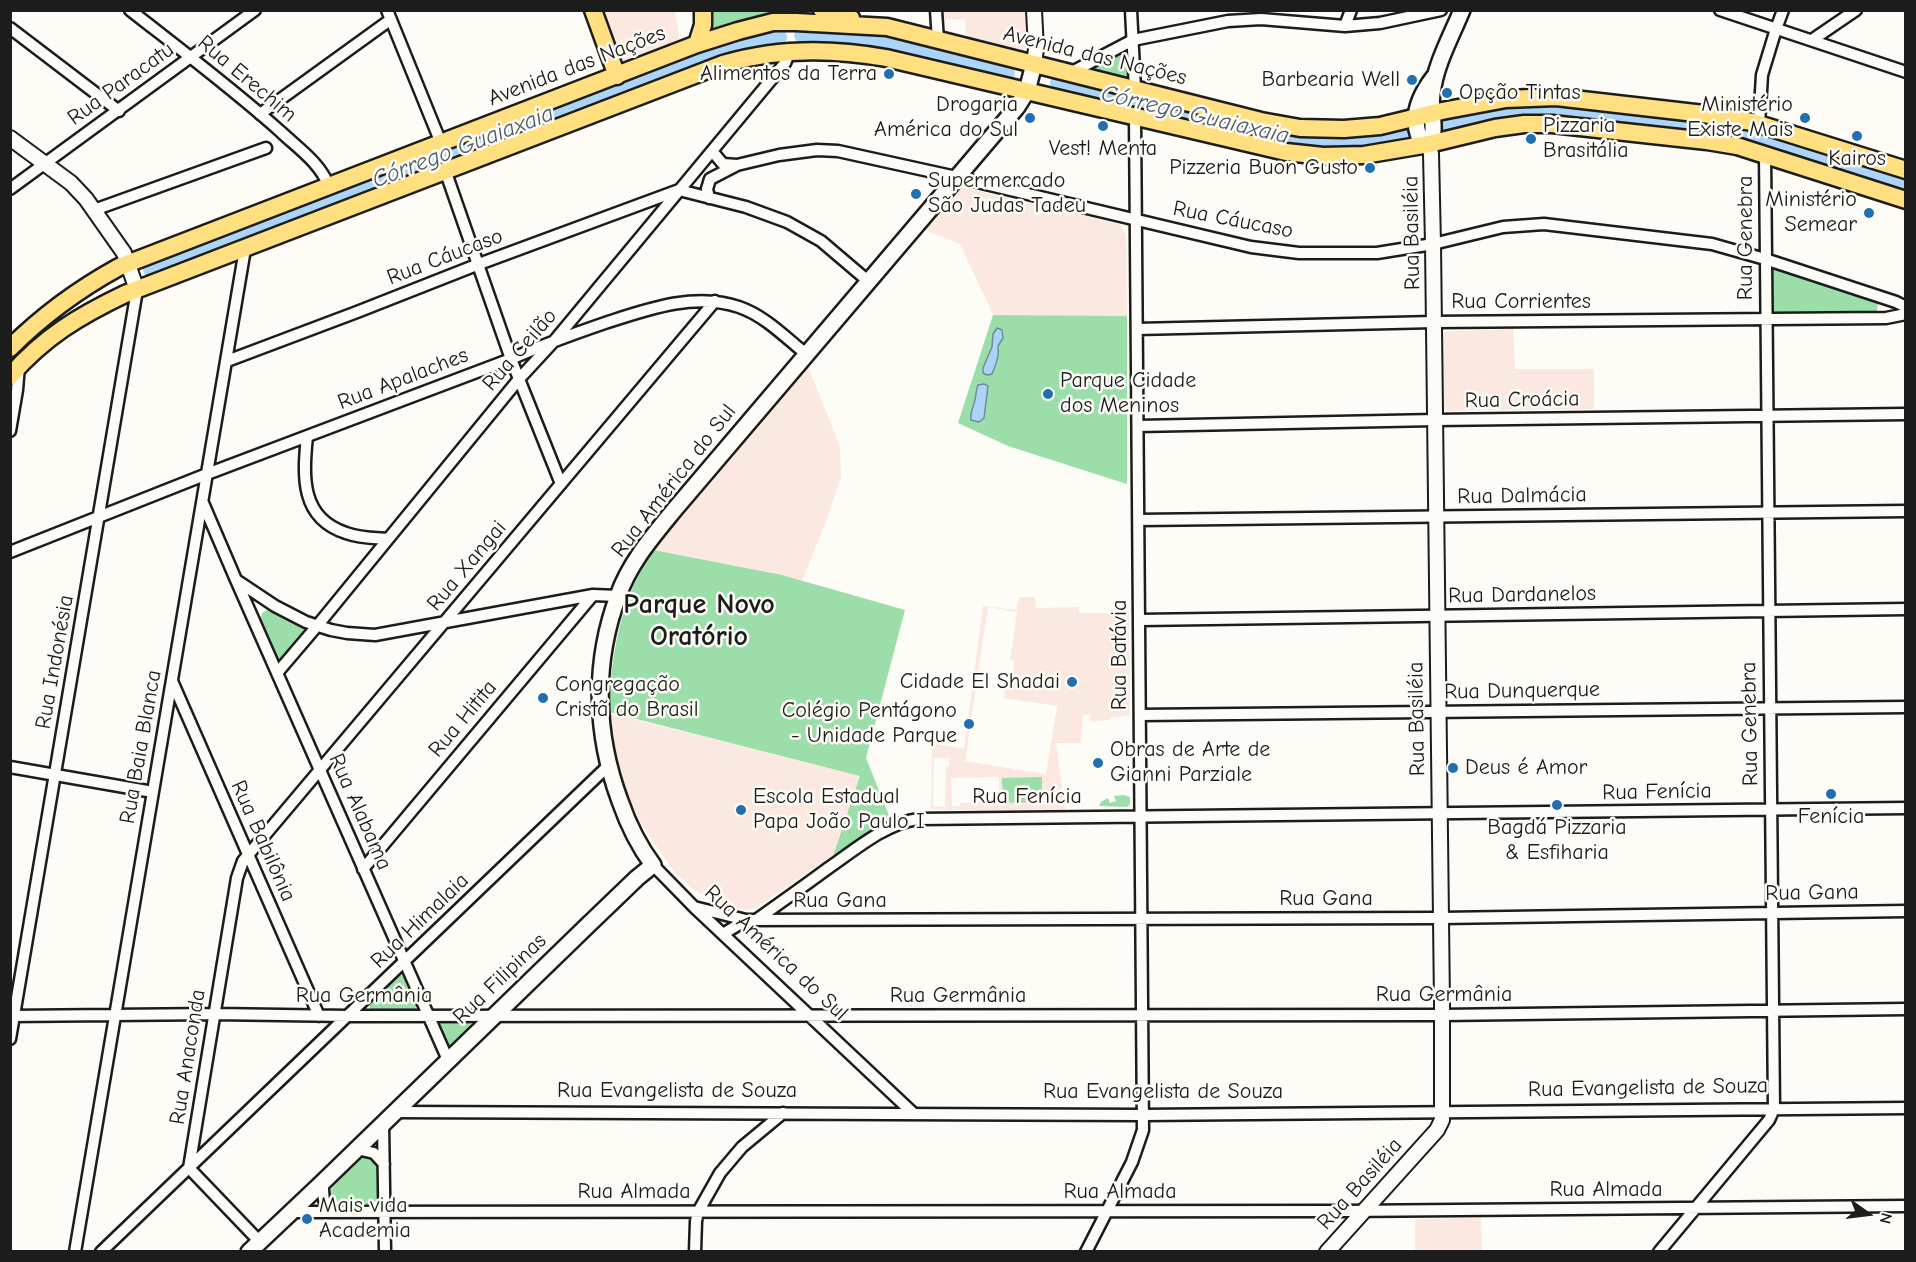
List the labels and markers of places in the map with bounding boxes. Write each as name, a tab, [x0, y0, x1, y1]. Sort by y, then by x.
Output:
place label: Alimentos da Terra	[700, 61, 877, 87]
marker: Alimentos da Terra	[882, 67, 896, 81]
place label: Barbearia Well	[1261, 67, 1400, 93]
marker: Barbearia Well	[1405, 73, 1419, 87]
place label: Opção Tintas	[1459, 80, 1581, 106]
marker: Opção Tintas	[1440, 86, 1454, 100]
place label: Drogaria América do Sul	[874, 92, 1018, 144]
place label: Ministério Existe Mais	[1687, 92, 1793, 144]
marker: Drogaria América do Sul	[1023, 111, 1037, 125]
marker: Ministério Existe Mais	[1798, 111, 1812, 125]
place label: Pizzaria Brasitália	[1543, 113, 1629, 164]
marker: Vest! Menta	[1096, 119, 1110, 133]
marker: Kairos	[1850, 129, 1864, 143]
marker: Pizzaria Brasitália	[1524, 132, 1538, 146]
place label: Vest! Menta	[1049, 136, 1157, 162]
place label: Kairos	[1828, 146, 1886, 172]
place label: Pizzeria Buon Gusto	[1169, 155, 1358, 181]
marker: Pizzeria Buon Gusto	[1363, 161, 1377, 175]
place label: Supermercado São Judas Tadeu	[928, 168, 1086, 220]
marker: Supermercado São Judas Tadeu	[909, 187, 923, 201]
place label: Ministério Semear	[1765, 187, 1857, 238]
marker: Ministério Semear	[1862, 206, 1876, 220]
place label: Parque Cidade dos Meninos	[1060, 368, 1196, 420]
marker: Parque Cidade dos Meninos	[1041, 387, 1055, 401]
place label: Cidade El Shadai	[900, 669, 1060, 695]
place label: Congregação Cristã do Brasil	[555, 672, 699, 724]
marker: Cidade El Shadai	[1065, 675, 1079, 689]
marker: Congregação Cristã do Brasil	[536, 691, 550, 705]
place label: Colégio Pentágono - Unidade Parque	[782, 698, 957, 750]
marker: Colégio Pentágono - Unidade Parque	[962, 717, 976, 731]
place label: Obras de Arte de Gianni Parziale	[1110, 737, 1270, 788]
place label: Deus é Amor	[1465, 755, 1587, 781]
marker: Obras de Arte de Gianni Parziale	[1091, 756, 1105, 770]
marker: Deus é Amor	[1446, 761, 1460, 775]
place label: Escola Estadual Papa João Paulo I	[753, 784, 925, 836]
marker: Fenícia	[1824, 787, 1838, 801]
marker: Bagdá Pizzaria & Esfiharia	[1550, 798, 1564, 812]
marker: Escola Estadual Papa João Paulo I	[734, 803, 748, 817]
place label: Fenícia	[1798, 804, 1864, 830]
place label: Bagdá Pizzaria & Esfiharia	[1487, 815, 1627, 866]
place label: Mais vida Academia	[319, 1193, 411, 1244]
marker: Mais vida Academia	[300, 1212, 314, 1226]

